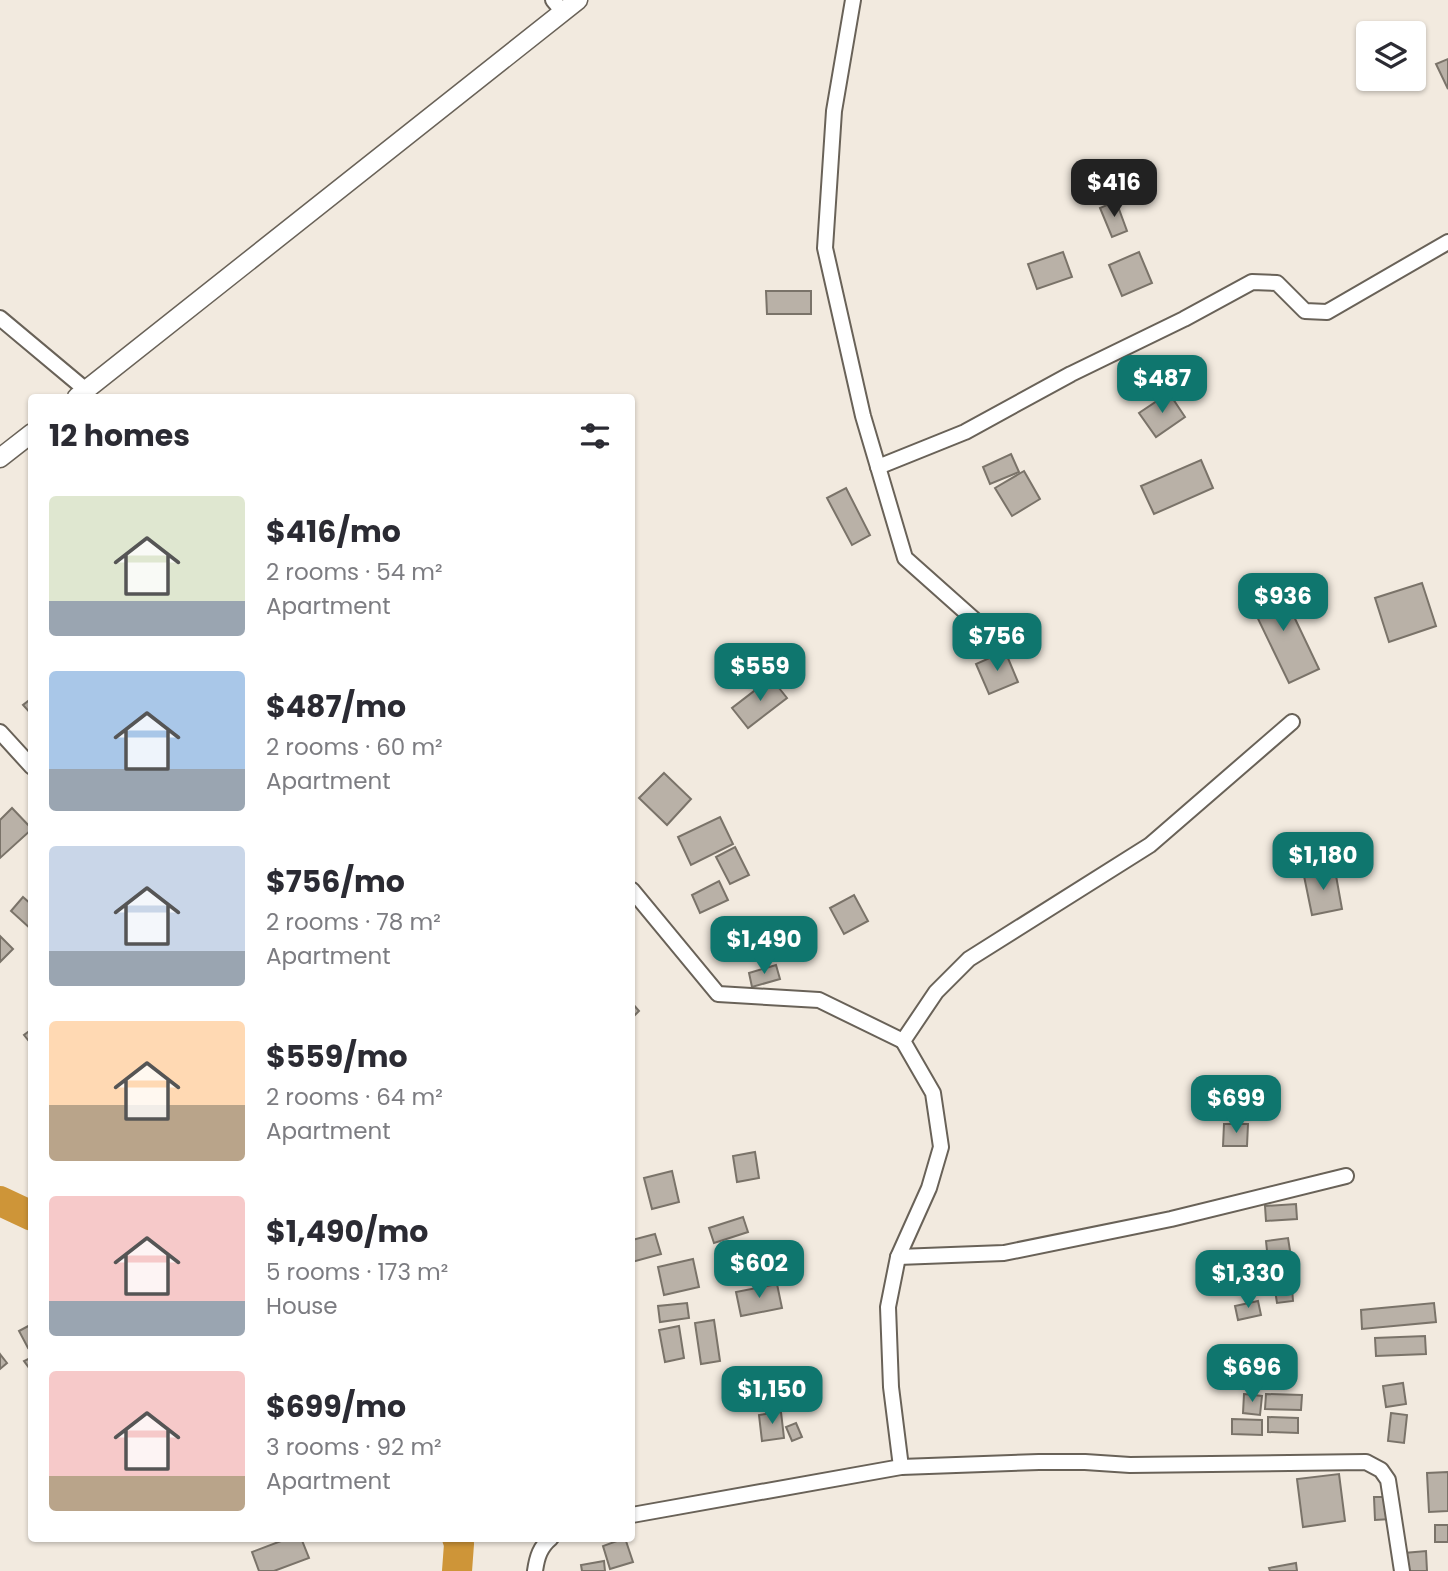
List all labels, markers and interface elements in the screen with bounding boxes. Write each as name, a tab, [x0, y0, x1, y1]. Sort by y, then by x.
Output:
map controls	[1356, 21, 1426, 91]
button: layers	[1356, 21, 1426, 91]
pin: $416	[1073, 160, 1155, 219]
text: $416	[1087, 166, 1141, 198]
pin: $487	[1121, 356, 1203, 415]
text: $487	[1133, 362, 1191, 394]
text: 12 homes	[49, 414, 190, 457]
icon: filters	[576, 417, 614, 455]
text: $416/mo	[266, 510, 401, 553]
icon: home	[105, 524, 189, 608]
text: 2 rooms · 54 m²	[266, 556, 443, 588]
pin: $936	[1242, 574, 1324, 633]
text: $936	[1254, 580, 1312, 612]
text: Apartment	[266, 590, 391, 622]
pin: $756	[956, 614, 1038, 673]
text: $756	[968, 620, 1026, 652]
pin: $559	[719, 644, 801, 703]
text: $559	[730, 650, 790, 682]
text: $487/mo	[266, 685, 406, 728]
icon: home	[105, 699, 189, 783]
text: 2 rooms · 60 m²	[266, 731, 443, 763]
text: Apartment	[266, 765, 391, 797]
pin: $1,180	[1266, 832, 1380, 892]
text: $1,180	[1289, 839, 1357, 871]
text: $756/mo	[266, 860, 405, 903]
icon: home	[105, 874, 189, 958]
text: 2 rooms · 78 m²	[266, 906, 441, 938]
pin: $1,490	[707, 916, 821, 976]
text: $1,490	[726, 923, 802, 955]
text: Apartment	[266, 940, 391, 972]
text: $559/mo	[266, 1035, 408, 1078]
icon: home	[105, 1049, 189, 1133]
pin: $699	[1195, 1076, 1277, 1135]
text: 2 rooms · 64 m²	[266, 1081, 443, 1113]
text: $699	[1207, 1082, 1265, 1114]
text: Apartment	[266, 1115, 391, 1147]
text: $1,490/mo	[266, 1210, 428, 1253]
icon: home	[105, 1224, 189, 1308]
pin: $602	[718, 1240, 800, 1300]
text: $602	[730, 1247, 788, 1279]
pin: $1,330	[1191, 1250, 1305, 1310]
text: 5 rooms · 173 m²	[266, 1256, 448, 1288]
text: $1,330	[1211, 1257, 1285, 1289]
text: House	[266, 1290, 338, 1322]
pin: $696	[1211, 1344, 1293, 1404]
text: $696	[1223, 1351, 1281, 1383]
pin: $1,150	[715, 1366, 829, 1426]
text: $1,150	[738, 1373, 806, 1405]
text: $699/mo	[266, 1385, 406, 1428]
icon: home	[105, 1399, 189, 1483]
text: 3 rooms · 92 m²	[266, 1431, 442, 1463]
text: Apartment	[266, 1465, 391, 1497]

